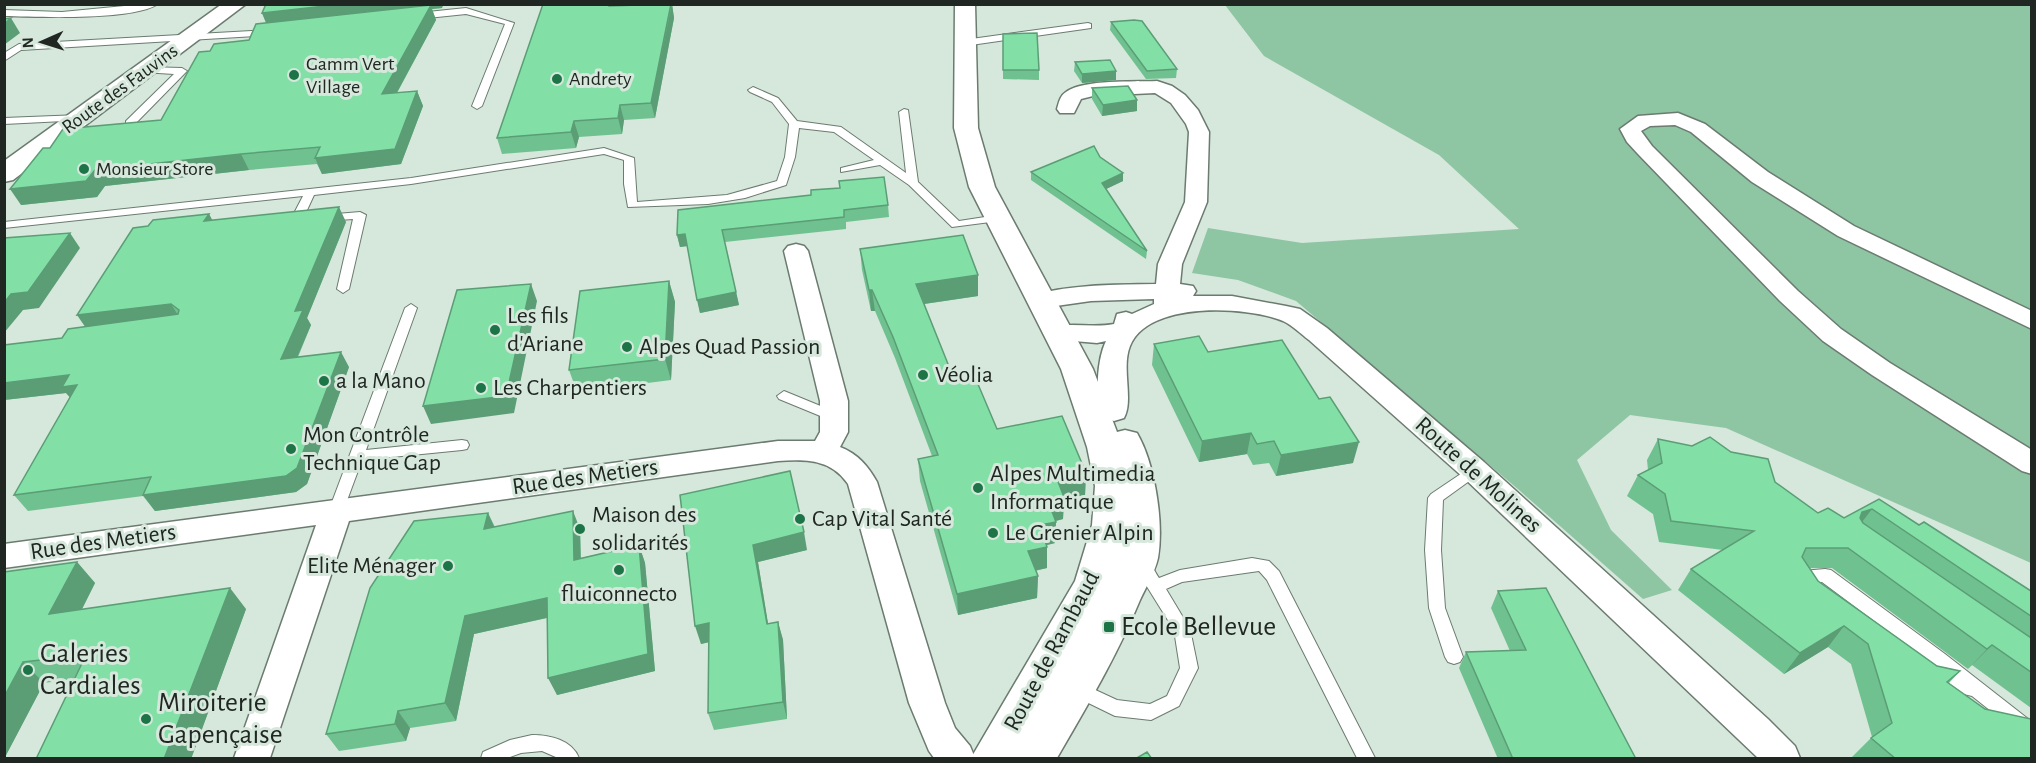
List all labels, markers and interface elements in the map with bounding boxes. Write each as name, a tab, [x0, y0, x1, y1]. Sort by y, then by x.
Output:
north arrow	[12, 12, 72, 72]
text: N	[20, 37, 36, 49]
street label: Route des Fauvins	[58, 40, 182, 138]
place label: Gamm Vert Village	[306, 54, 395, 97]
marker: Gamm Vert Village	[287, 68, 301, 82]
place label: Andrety	[569, 69, 632, 89]
marker: Andrety	[550, 72, 564, 86]
place label: Monsieur Store	[96, 159, 213, 179]
marker: Monsieur Store	[77, 162, 91, 176]
place label: Les fils d'Ariane	[507, 304, 583, 356]
marker: Les fils d'Ariane	[488, 323, 502, 337]
place label: Alpes Quad Passion	[639, 335, 820, 359]
marker: Alpes Quad Passion	[620, 340, 634, 354]
place label: Véolia	[935, 363, 993, 387]
marker: Véolia	[916, 368, 930, 382]
place label: a la Mano	[336, 369, 426, 393]
marker: a la Mano	[317, 374, 331, 388]
place label: Les Charpentiers	[493, 376, 647, 400]
marker: Les Charpentiers	[474, 381, 488, 395]
street label: Route de Molines	[1410, 412, 1546, 538]
place label: Mon Contrôle Technique Gap	[303, 423, 441, 475]
marker: Mon Contrôle Technique Gap	[284, 442, 298, 456]
street label: Rue des Metiers	[510, 455, 660, 499]
place label: Alpes Multimedia Informatique	[990, 462, 1156, 514]
marker: Alpes Multimedia Informatique	[971, 481, 985, 495]
place label: Maison des solidarités	[592, 503, 697, 555]
place label: Cap Vital Santé	[812, 507, 952, 531]
marker: Cap Vital Santé	[793, 512, 807, 526]
street label: Rue des Metiers	[28, 520, 178, 564]
place label: Le Grenier Alpin	[1005, 521, 1154, 545]
marker: Maison des solidarités	[573, 522, 587, 536]
marker: Le Grenier Alpin	[986, 526, 1000, 540]
place label: Elite Ménager	[307, 554, 436, 578]
marker: Elite Ménager	[441, 559, 455, 573]
marker: fluiconnecto	[612, 563, 626, 577]
street label: Route de Rambaud	[1000, 567, 1104, 735]
place label: fluiconnecto	[561, 582, 677, 606]
place label: Ecole Bellevue	[1121, 613, 1276, 641]
marker: Ecole Bellevue	[1102, 620, 1116, 634]
place label: Galeries Cardiales	[40, 640, 141, 700]
marker: Galeries Cardiales	[21, 663, 35, 677]
place label: Miroiterie Gapençaise	[158, 689, 283, 749]
marker: Miroiterie Gapençaise	[139, 712, 153, 726]

